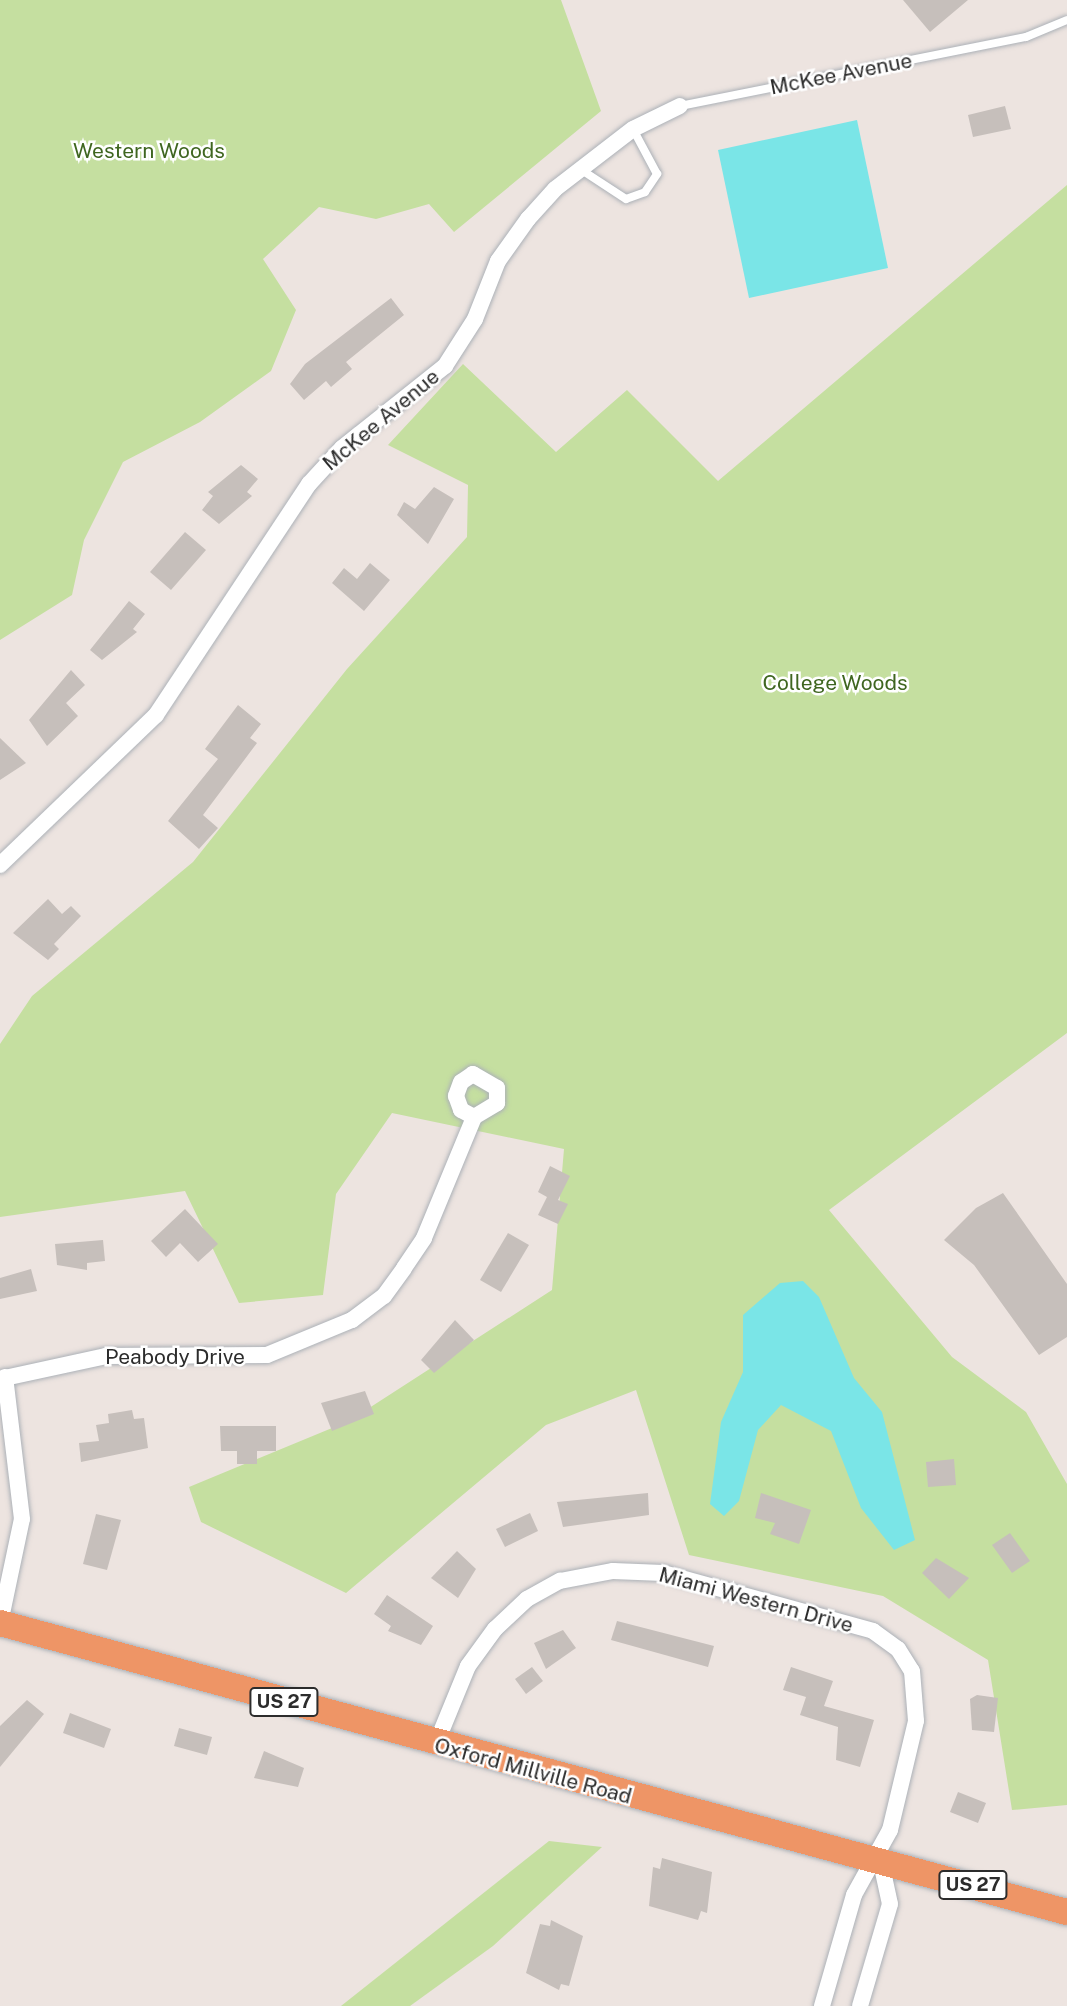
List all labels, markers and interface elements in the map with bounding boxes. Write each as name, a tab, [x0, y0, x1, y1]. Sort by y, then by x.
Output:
street label: McKee Avenue	[768, 48, 914, 100]
park label: Western Woods	[73, 138, 225, 164]
street label: McKee Avenue	[318, 364, 444, 476]
park label: College Woods	[762, 670, 908, 696]
street label: Peabody Drive	[105, 1344, 245, 1370]
street label: Miami Western Drive	[656, 1562, 856, 1638]
road number: US 27	[249, 1686, 319, 1718]
street label: Oxford Millville Road	[432, 1733, 634, 1809]
road number: US 27	[938, 1870, 1008, 1900]

